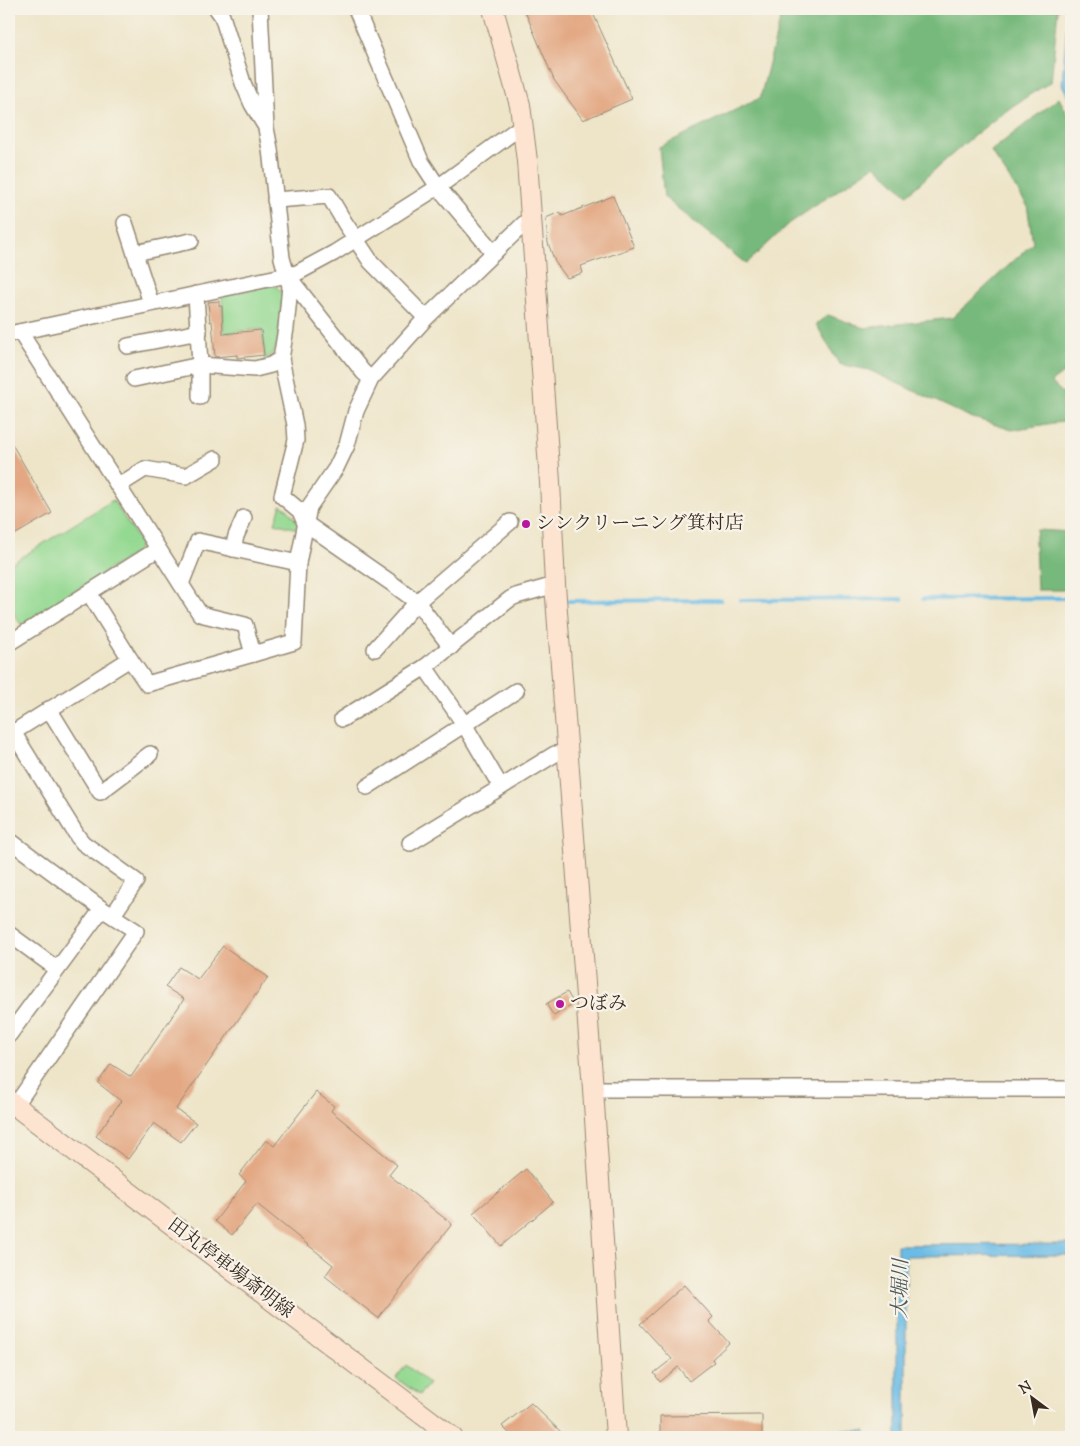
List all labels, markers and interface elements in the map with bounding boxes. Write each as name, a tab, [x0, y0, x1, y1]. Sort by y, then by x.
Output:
place label: シンクリーニング箕村店	[536, 511, 744, 538]
marker: シンクリーニング箕村店	[520, 518, 532, 530]
place label: つぼみ	[570, 991, 627, 1018]
marker: つぼみ	[554, 998, 566, 1010]
street label: 田丸停車場斎明線	[161, 1212, 299, 1326]
water label: 大堀川	[887, 1257, 917, 1319]
north arrow	[1008, 1374, 1058, 1424]
text: N	[1016, 1377, 1036, 1400]

